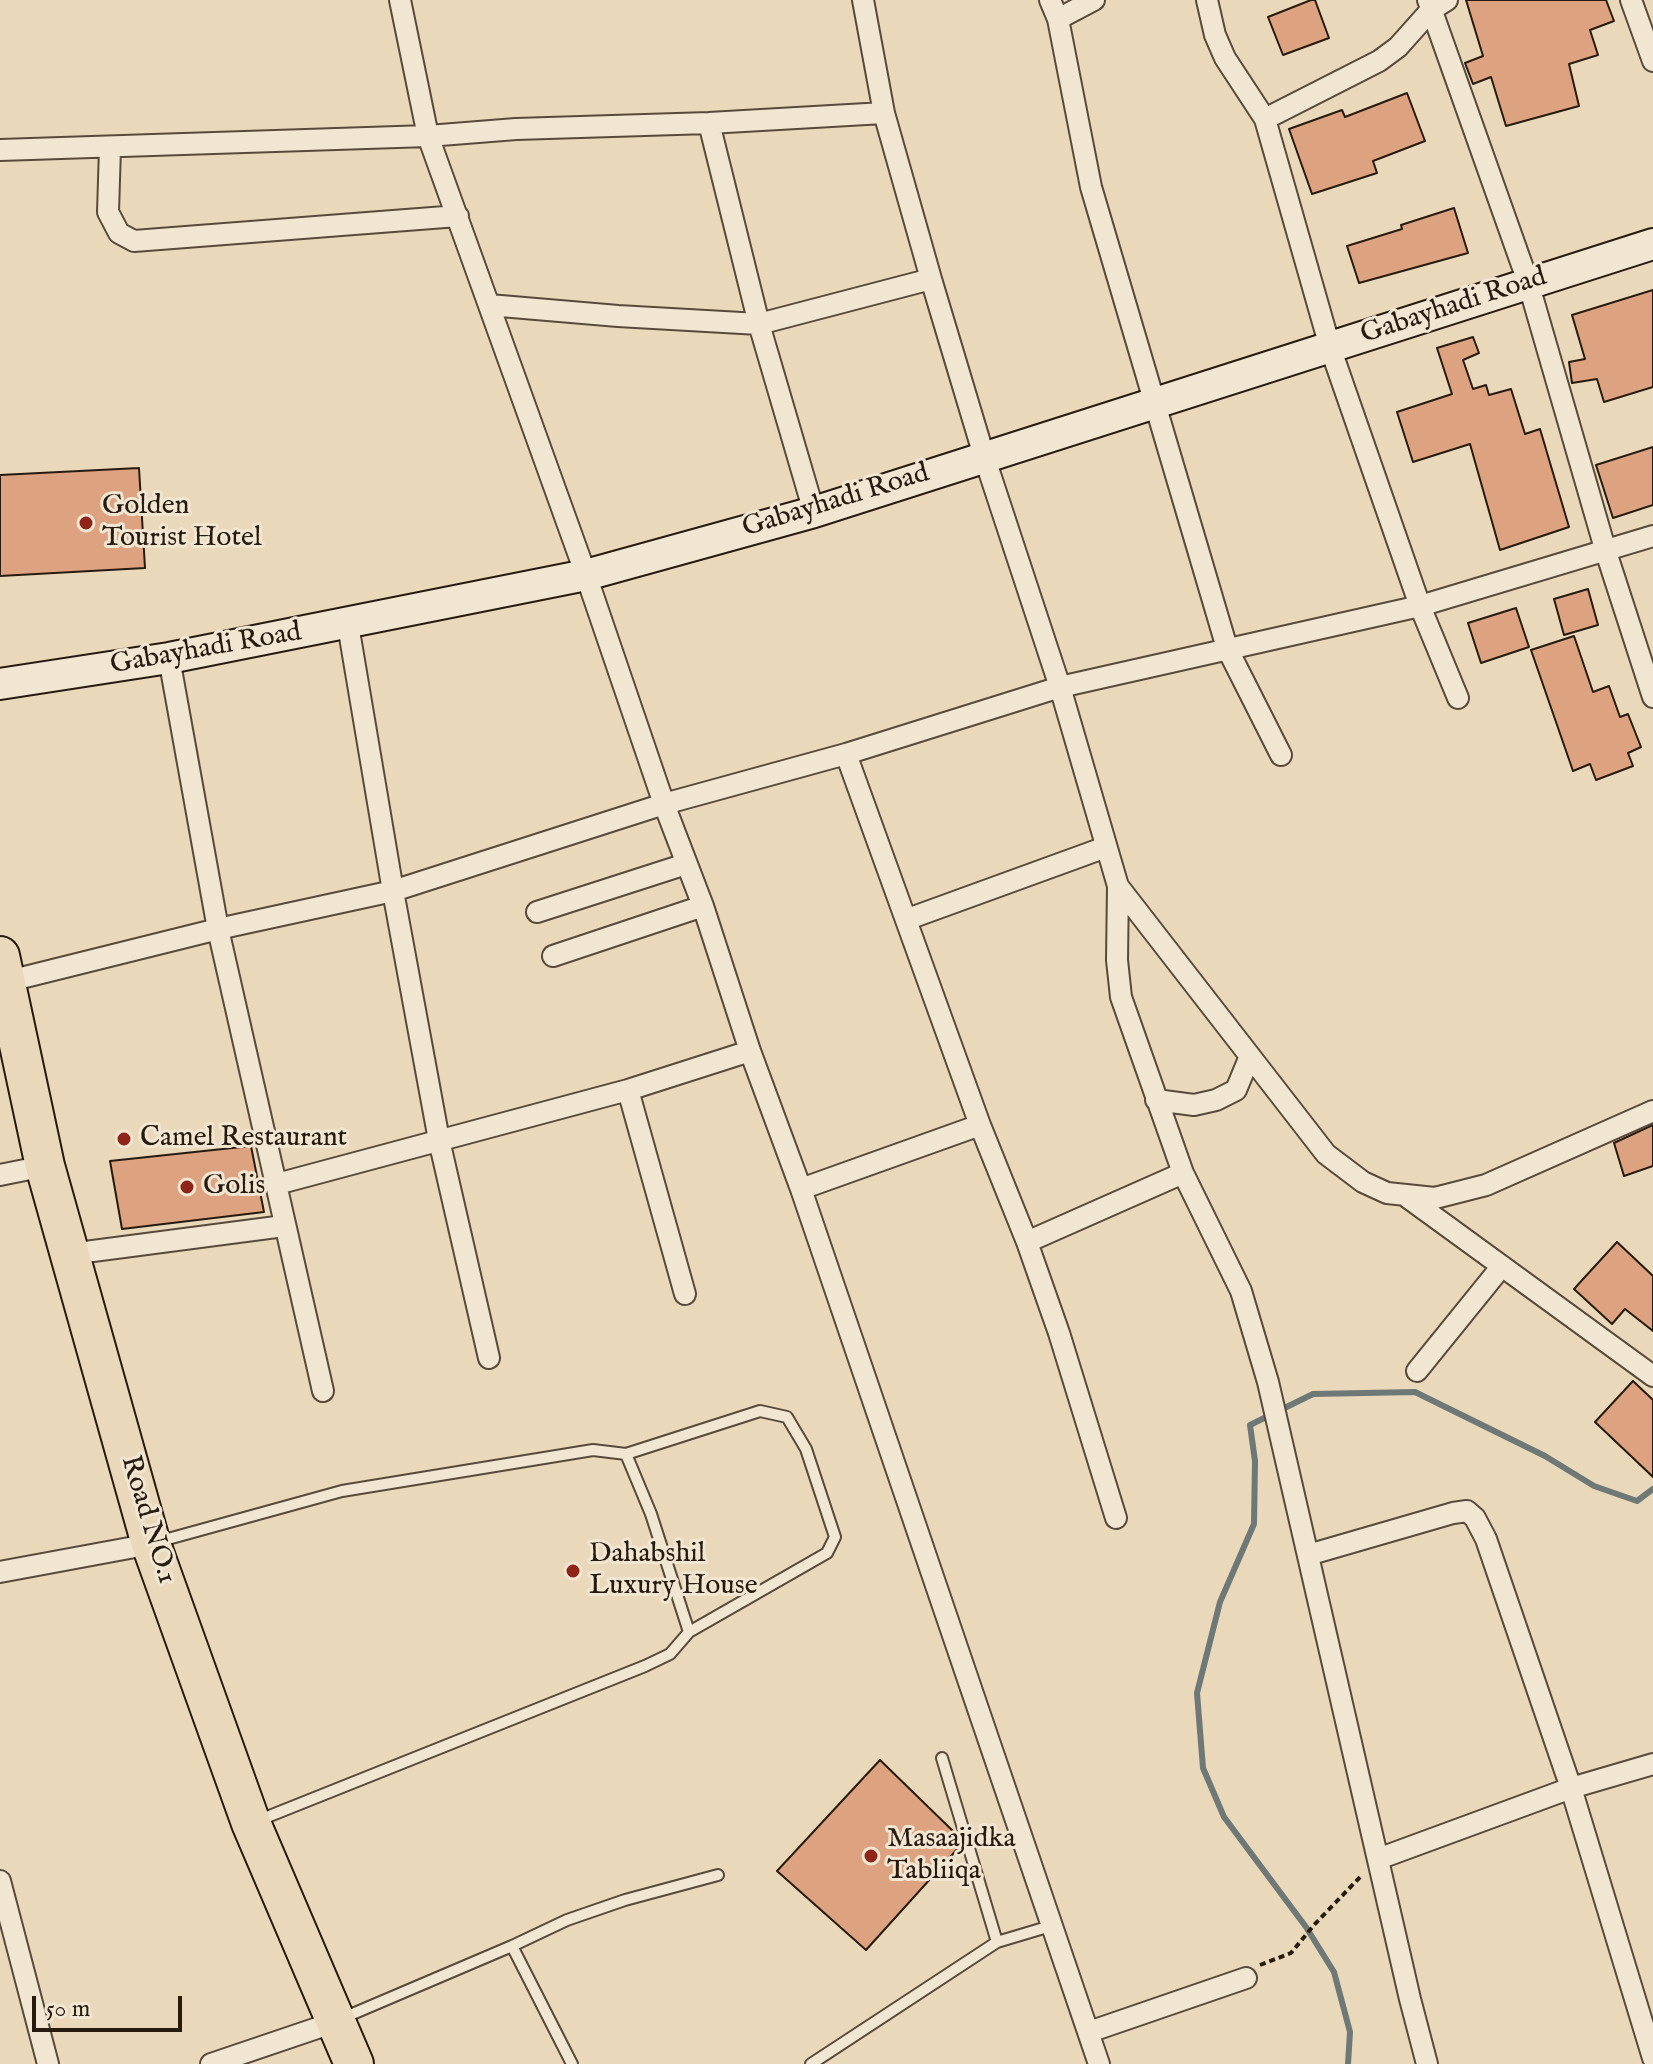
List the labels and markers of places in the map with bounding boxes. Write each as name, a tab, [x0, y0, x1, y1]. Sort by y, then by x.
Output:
place label: Golden Tourist Hotel	[102, 490, 262, 556]
marker: Golden Tourist Hotel	[77, 514, 95, 532]
place label: Camel Restaurant	[140, 1122, 347, 1156]
marker: Camel Restaurant	[115, 1130, 133, 1148]
place label: Golis	[203, 1170, 265, 1204]
marker: Golis	[178, 1178, 196, 1196]
place label: Dahabshil Luxury House	[589, 1538, 758, 1604]
marker: Dahabshil Luxury House	[564, 1562, 582, 1580]
place label: Masaajidka Tabliiqa	[887, 1823, 1016, 1889]
marker: Masaajidka Tabliiqa	[862, 1847, 880, 1865]

